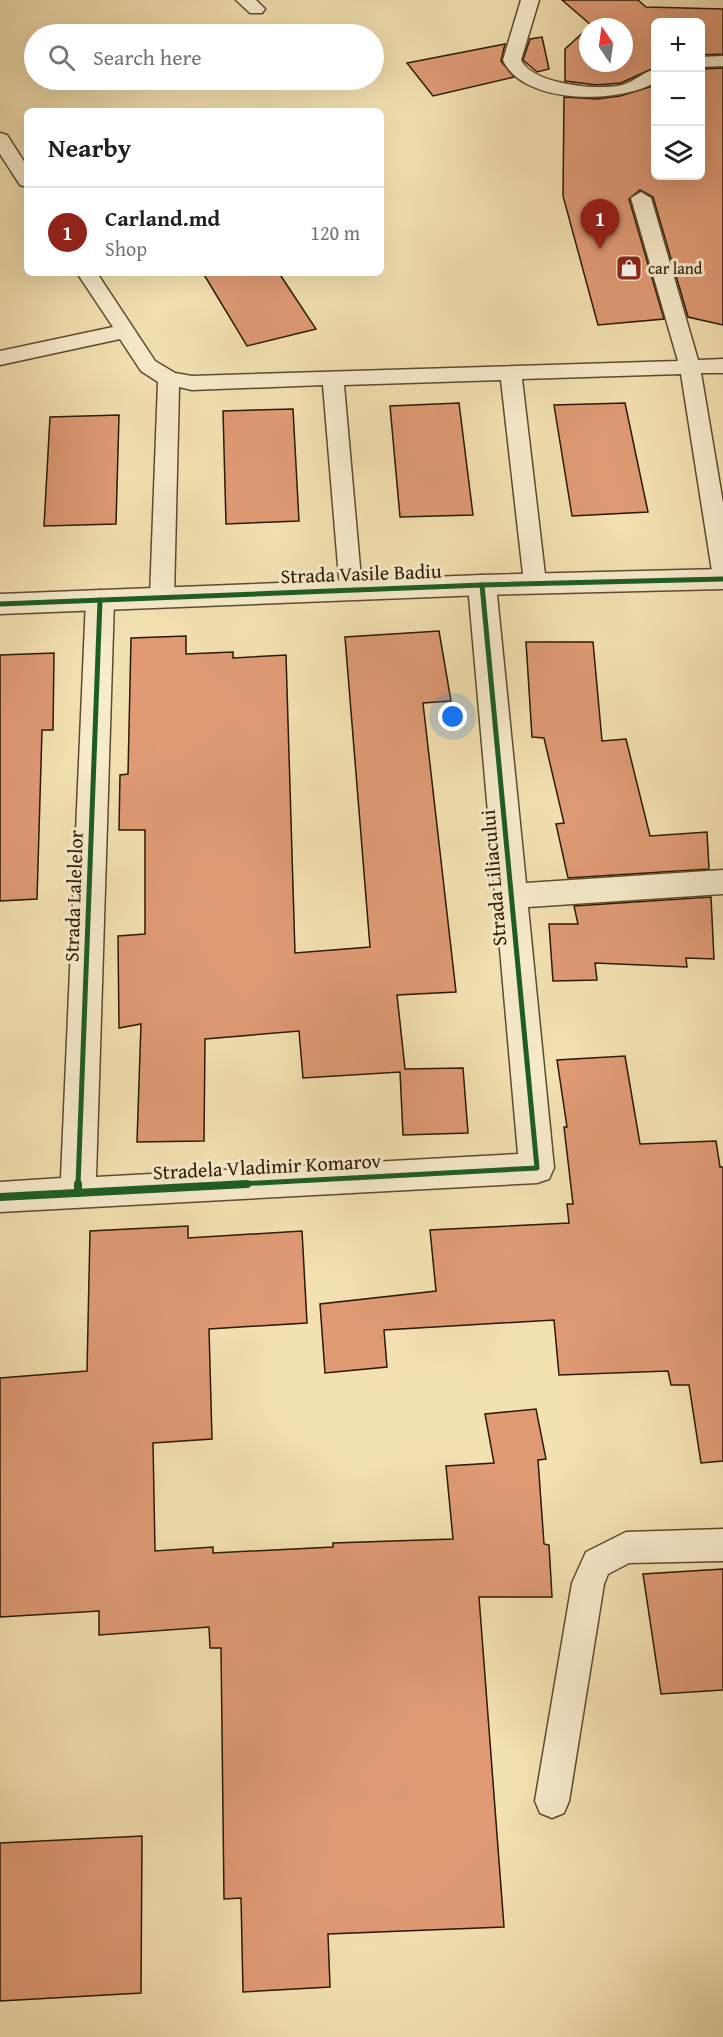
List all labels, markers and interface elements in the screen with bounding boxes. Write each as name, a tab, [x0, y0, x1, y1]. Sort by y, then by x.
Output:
north arrow	[579, 18, 633, 72]
map controls	[651, 18, 705, 180]
button: +	[651, 18, 705, 72]
search box	[24, 24, 384, 90]
icon: search	[45, 41, 78, 74]
text: Search here	[93, 41, 202, 73]
button: −	[651, 72, 705, 126]
button: layers	[651, 126, 705, 180]
text: Nearby	[48, 128, 131, 167]
pin: 1	[580, 200, 620, 249]
text: Carland.md	[105, 202, 220, 234]
text: 1	[62, 218, 73, 247]
text: 120 m	[310, 218, 360, 247]
text: Shop	[105, 234, 147, 263]
shop icon: car land	[614, 253, 644, 283]
place label: car land	[648, 256, 703, 280]
street label: Strada Vasile Badiu	[280, 556, 442, 590]
your location	[438, 702, 467, 731]
street label: Strada Liliacului	[473, 808, 513, 947]
street label: Strada Lalelelor	[56, 829, 90, 963]
street label: Stradela Vladimir Komarov	[152, 1146, 382, 1186]

